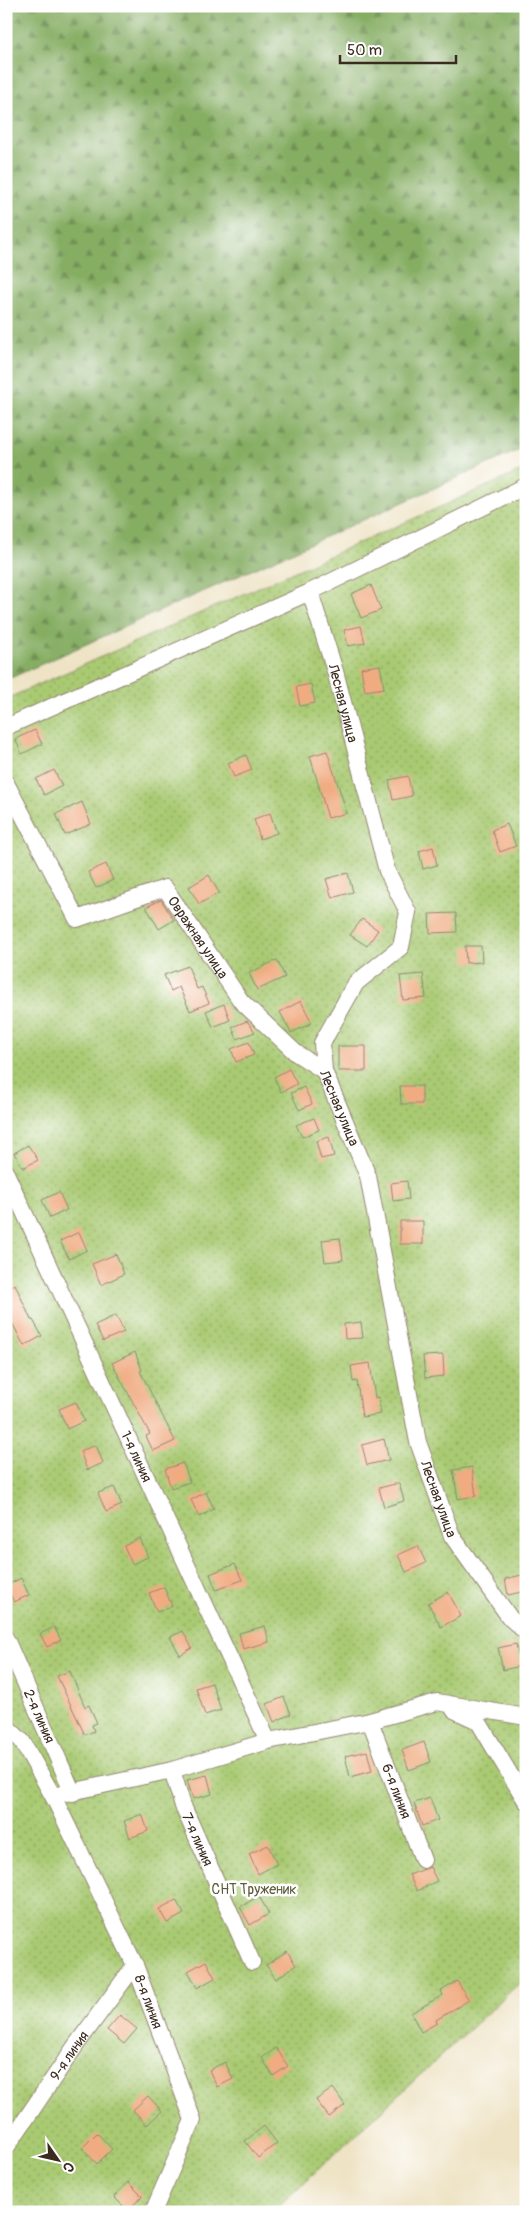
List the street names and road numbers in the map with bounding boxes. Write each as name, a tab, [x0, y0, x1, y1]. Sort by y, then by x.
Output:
street label: Лесная улица	[324, 661, 362, 744]
street label: Овражная улица	[164, 893, 232, 982]
street label: Лесная улица	[316, 1067, 363, 1148]
street label: 1-я линия	[118, 1428, 156, 1485]
street label: Лесная улица	[417, 1457, 460, 1540]
street label: 2-я линия	[20, 1687, 59, 1745]
street label: 6-я линия	[379, 1761, 415, 1821]
street label: 7-я линия	[179, 1810, 217, 1869]
street label: 8-я линия	[131, 1972, 166, 2031]
street label: 9-я линия	[46, 2027, 92, 2083]

